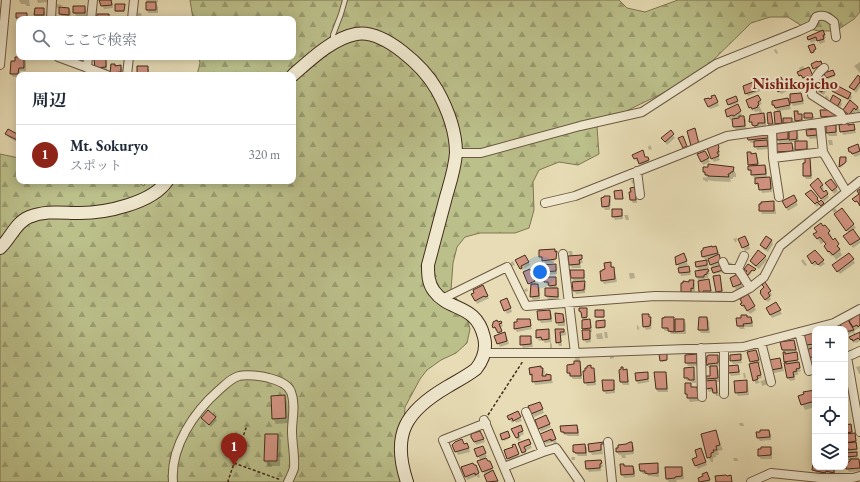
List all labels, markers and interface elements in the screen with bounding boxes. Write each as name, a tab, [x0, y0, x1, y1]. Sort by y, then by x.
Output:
search box	[16, 16, 296, 60]
icon: search	[30, 27, 52, 49]
text: ここで検索	[62, 30, 137, 49]
district label: Nishikojicho	[752, 73, 838, 94]
text: 周辺	[32, 89, 66, 111]
text: Mt. Sokuryo	[70, 136, 148, 155]
text: 1	[42, 146, 48, 163]
text: 320 m	[249, 146, 280, 163]
text: スポット	[70, 157, 122, 174]
your location	[530, 262, 550, 282]
map controls	[812, 326, 848, 470]
button: +	[812, 326, 848, 362]
button: −	[812, 362, 848, 398]
button: locate	[812, 398, 848, 434]
pin: 1	[221, 433, 247, 466]
button: layers	[812, 434, 848, 470]

